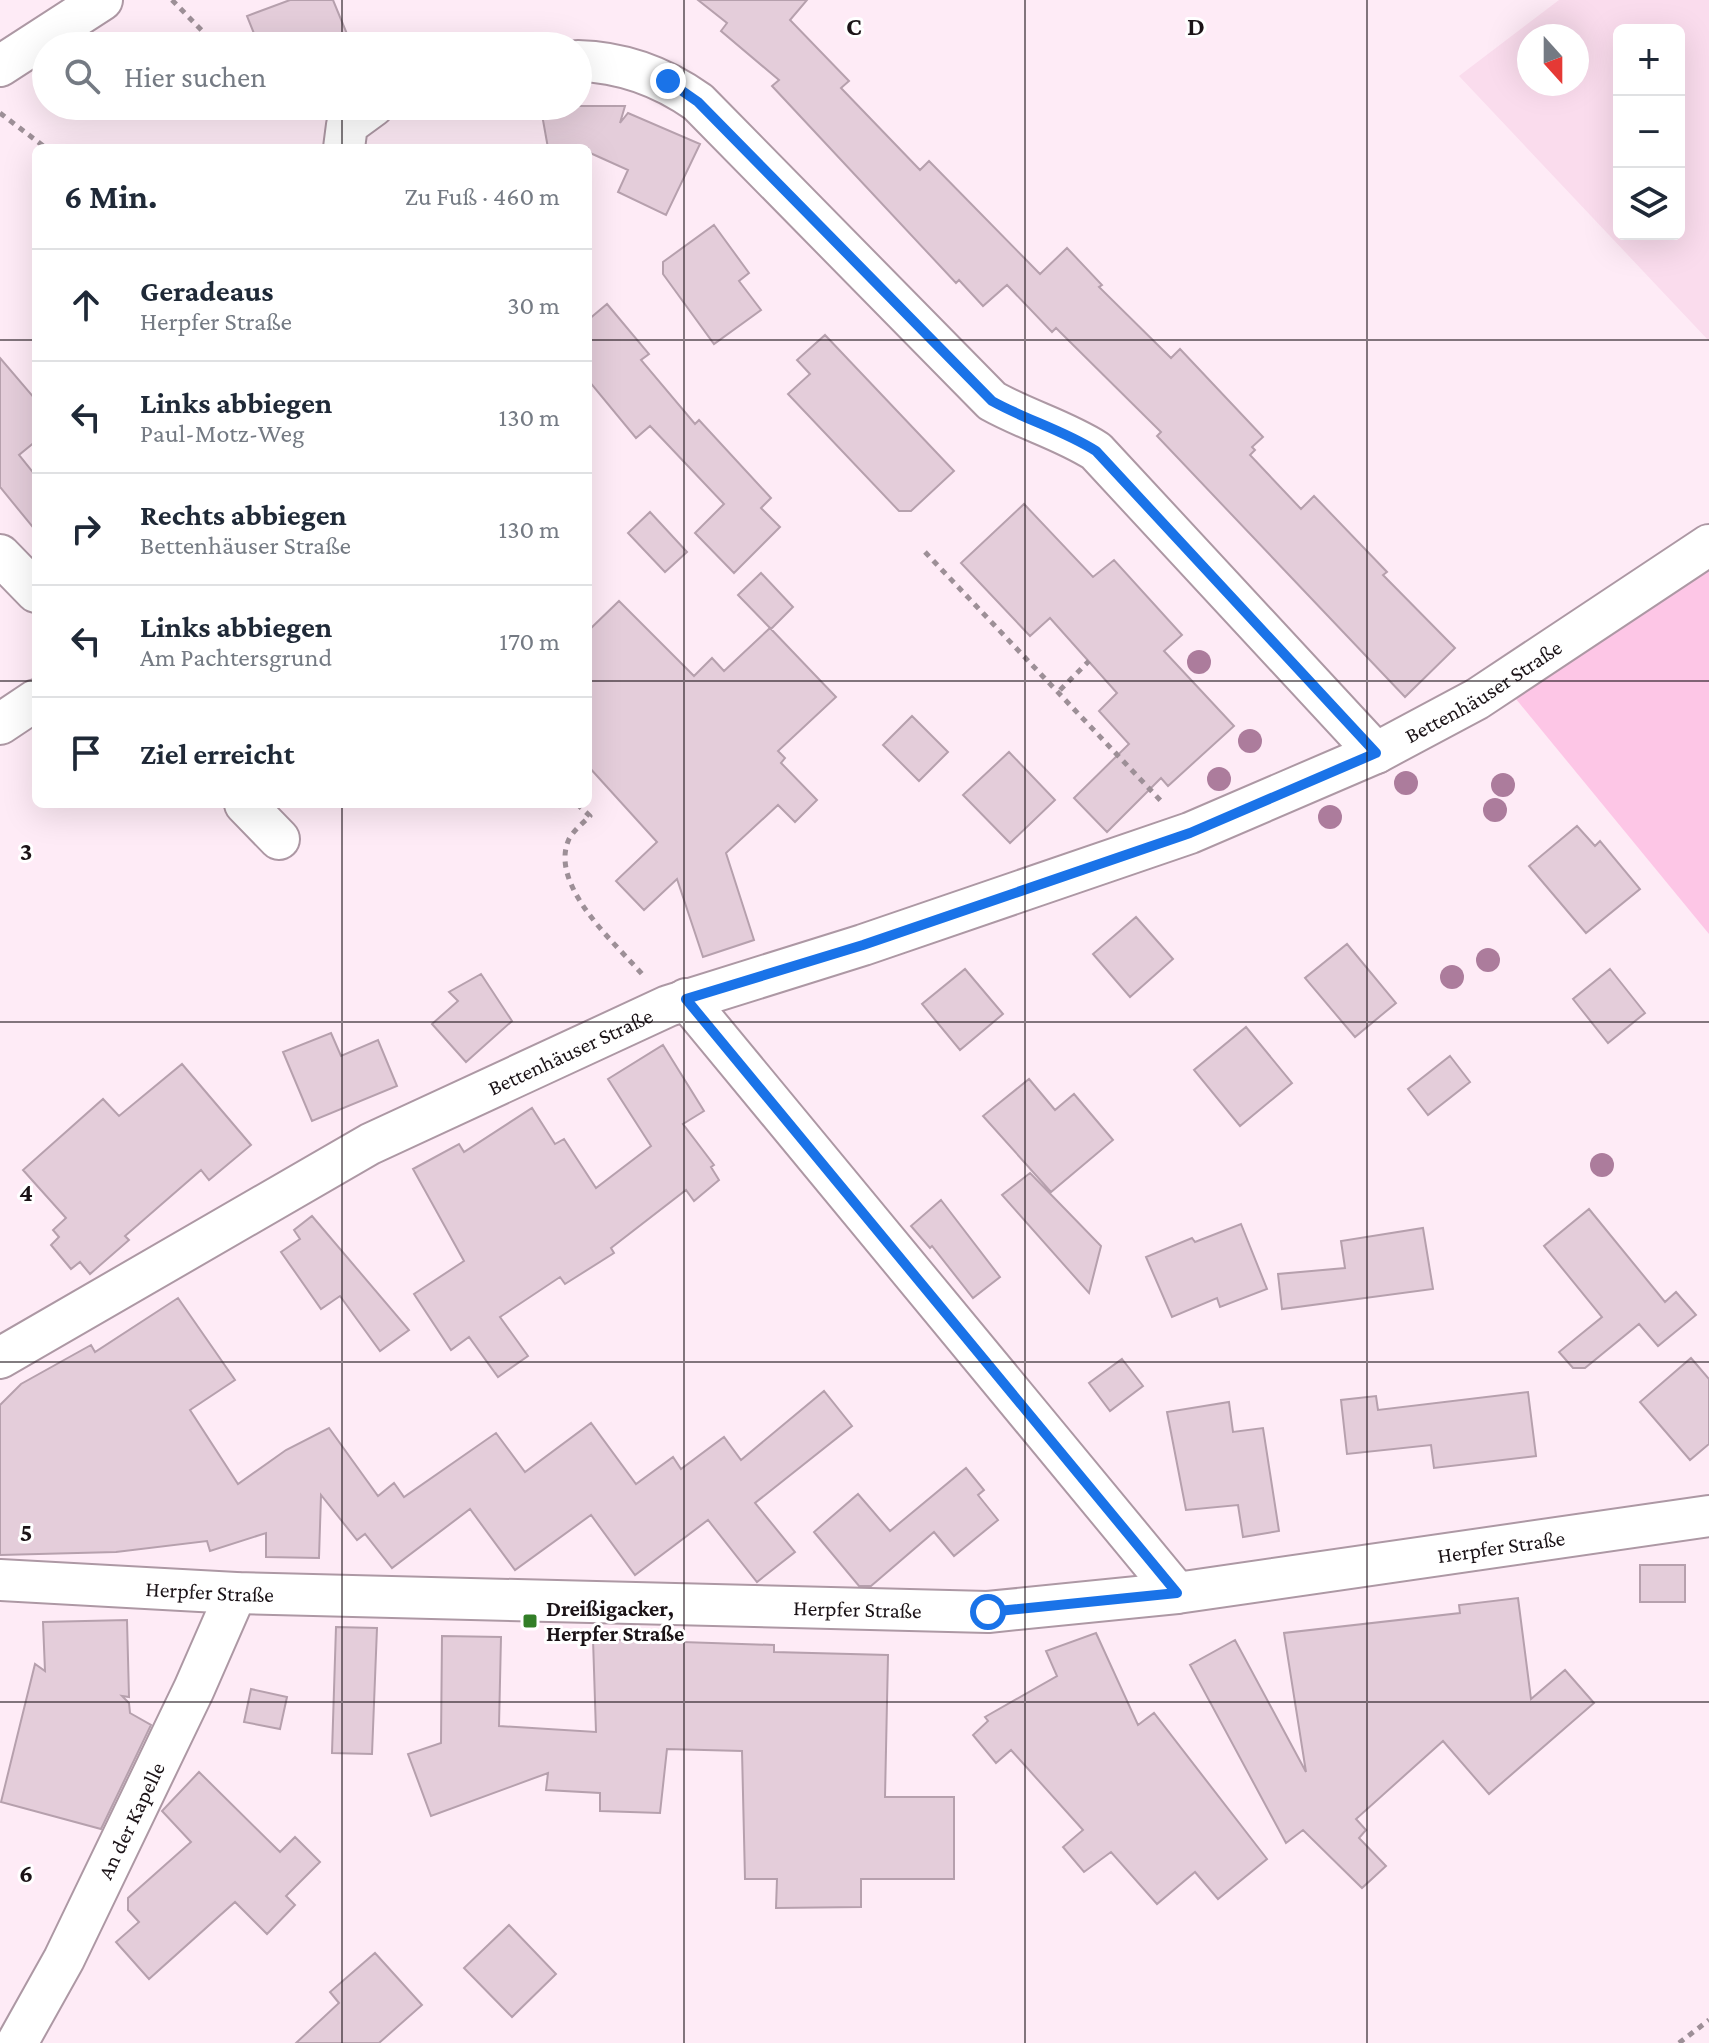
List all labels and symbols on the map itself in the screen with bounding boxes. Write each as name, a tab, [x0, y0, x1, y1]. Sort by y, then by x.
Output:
text: C	[846, 12, 862, 41]
text: D	[1187, 12, 1205, 41]
north arrow	[1517, 24, 1589, 96]
route end	[650, 63, 686, 99]
street label: Bettenhäuser Straße	[1401, 635, 1566, 748]
text: 3	[20, 837, 32, 866]
street label: Bettenhäuser Straße	[484, 1003, 657, 1101]
text: 4	[19, 1178, 33, 1207]
text: 5	[20, 1518, 32, 1547]
street label: Herpfer Straße	[1436, 1525, 1567, 1568]
street label: Herpfer Straße	[145, 1576, 274, 1607]
route start	[970, 1594, 1006, 1630]
street label: Herpfer Straße	[793, 1595, 922, 1623]
place label: Dreißigacker, Herpfer Straße	[546, 1596, 684, 1646]
marker: Dreißigacker, Herpfer Straße	[521, 1612, 539, 1630]
street label: An der Kapelle	[92, 1758, 170, 1883]
text: 6	[19, 1859, 33, 1888]

